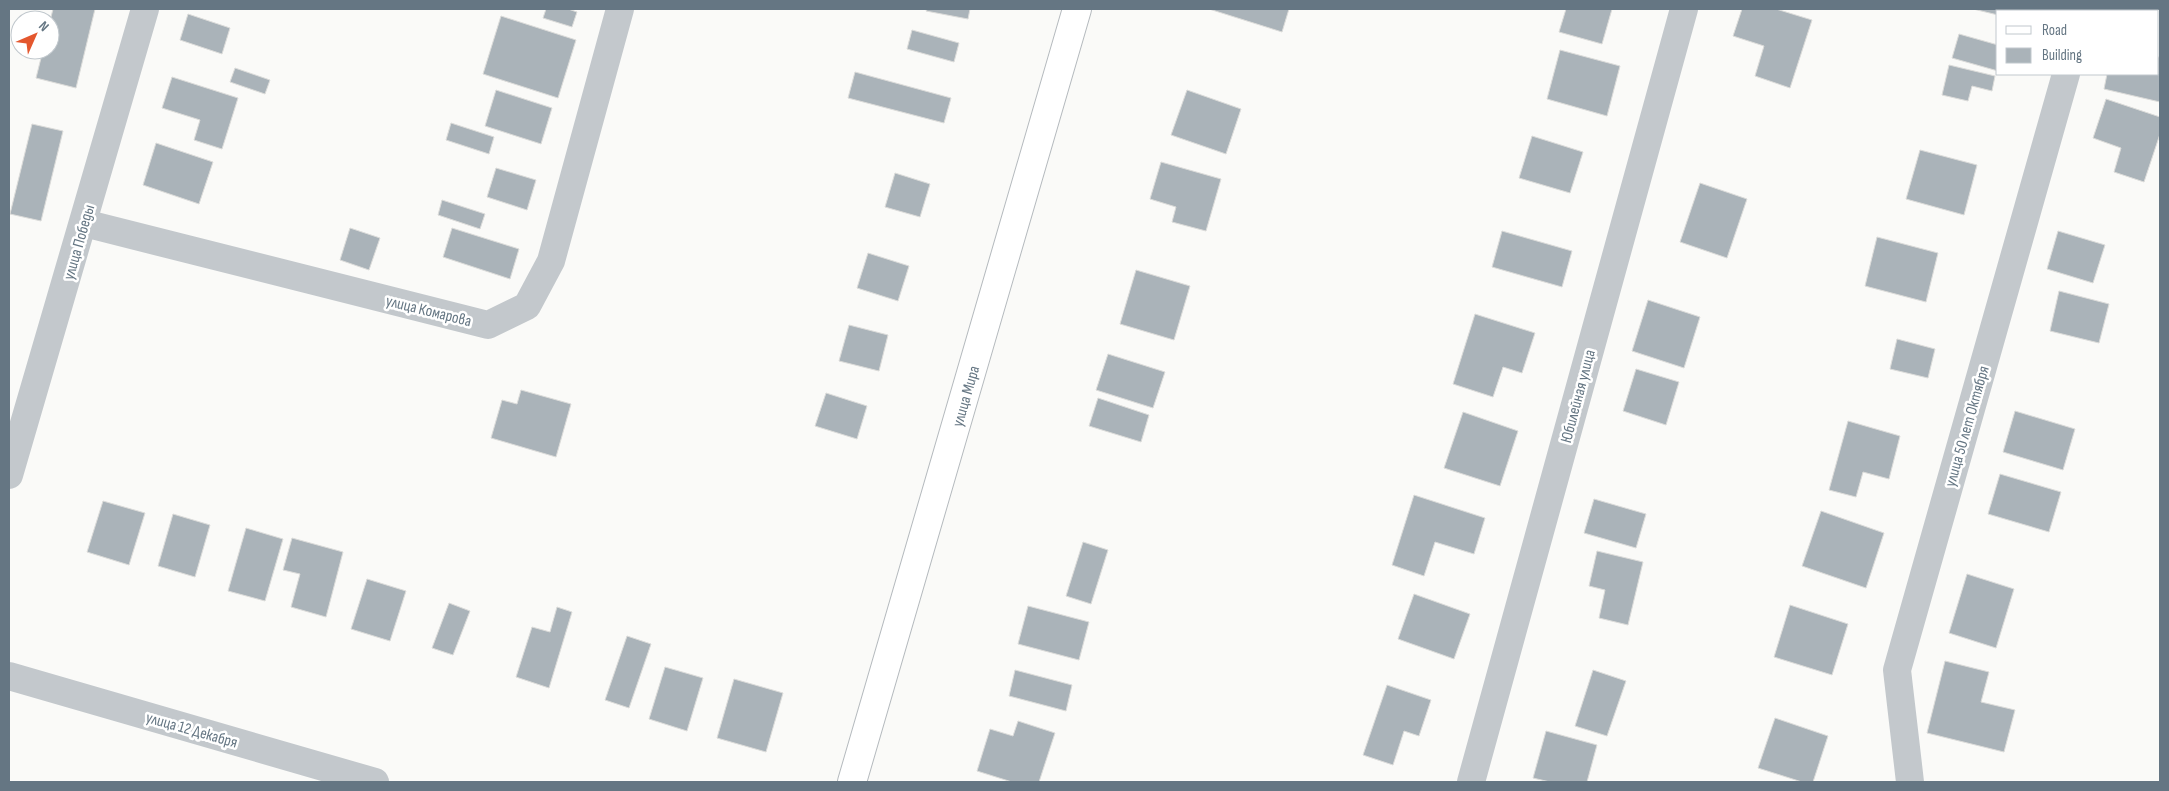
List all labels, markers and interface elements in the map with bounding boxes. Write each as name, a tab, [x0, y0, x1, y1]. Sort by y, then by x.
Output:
north arrow	[10, 10, 60, 60]
legend	[1996, 10, 2159, 75]
text: N	[35, 18, 52, 35]
text: Road	[2042, 21, 2067, 40]
text: Building	[2042, 46, 2082, 65]
street label: улица Победы	[60, 203, 99, 282]
street label: улица Комарова	[384, 292, 473, 331]
street label: Юбилейная улица	[1557, 348, 1600, 445]
street label: улица Мира	[949, 364, 984, 429]
street label: улица 50 лет Октября	[1941, 364, 1994, 489]
street label: улица 12 Декабря	[144, 708, 240, 753]

